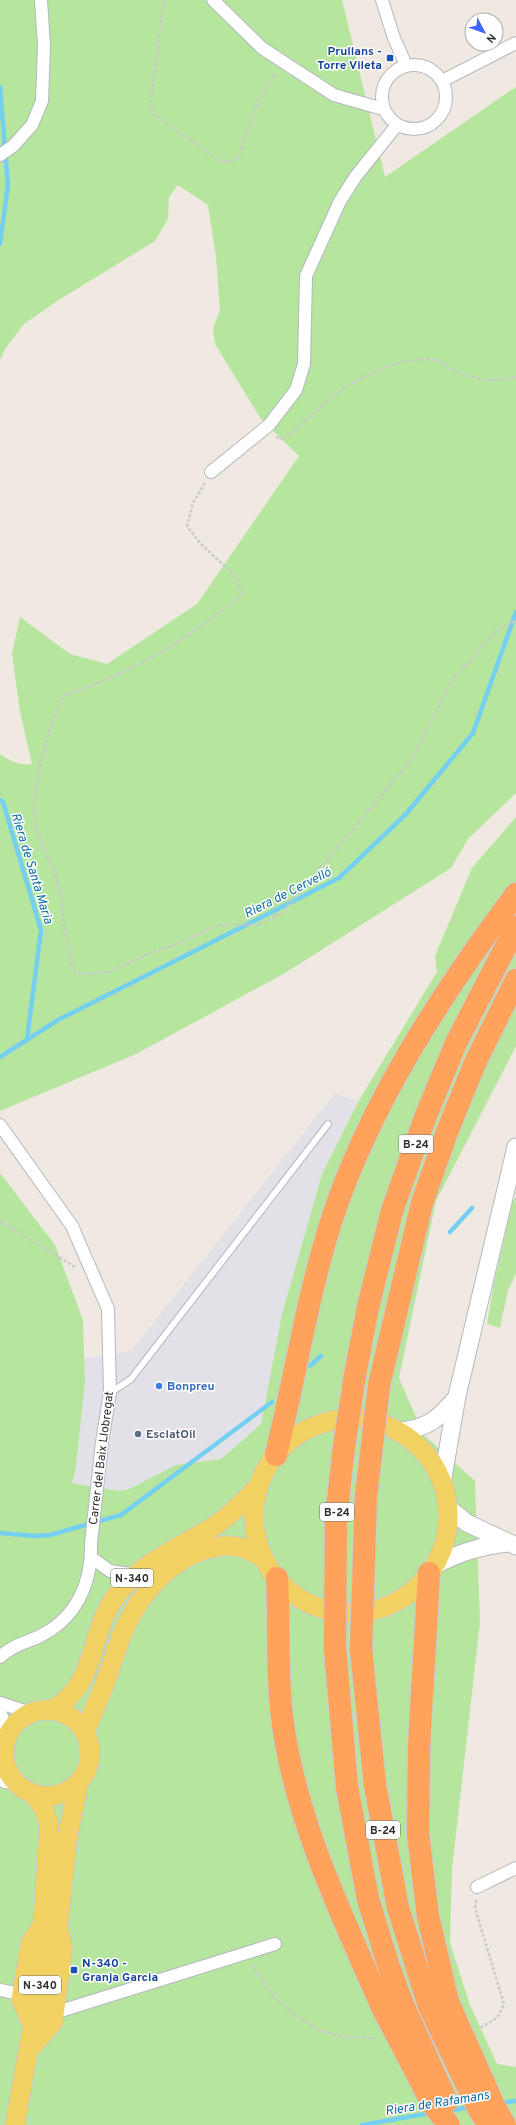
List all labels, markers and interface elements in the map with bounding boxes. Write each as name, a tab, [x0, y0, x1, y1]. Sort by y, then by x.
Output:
north arrow	[464, 12, 504, 52]
text: N	[483, 30, 499, 45]
place label: Prullans - Torre Vileta	[317, 44, 382, 74]
marker: Prullans - Torre Vileta	[385, 53, 395, 63]
water label: Riera de Santa Maria	[7, 811, 56, 927]
water label: Riera de Cervelló	[242, 864, 335, 923]
road number: B-24	[399, 1135, 433, 1153]
place label: Bonpreu	[167, 1379, 215, 1395]
marker: Bonpreu	[154, 1381, 164, 1391]
street label: Carrer del Baix Llobregat	[86, 1390, 118, 1526]
place label: EsclatOil	[146, 1427, 196, 1443]
marker: EsclatOil	[133, 1429, 143, 1439]
road number: B-24	[320, 1503, 354, 1521]
road number: N-340	[111, 1569, 153, 1587]
road number: B-24	[366, 1821, 400, 1839]
place label: N-340 - Granja Garcia	[82, 1956, 158, 1986]
marker: N-340 - Granja Garcia	[69, 1965, 79, 1975]
road number: N-340	[19, 1976, 61, 1994]
water label: Riera de Rafamans	[384, 2088, 491, 2120]

